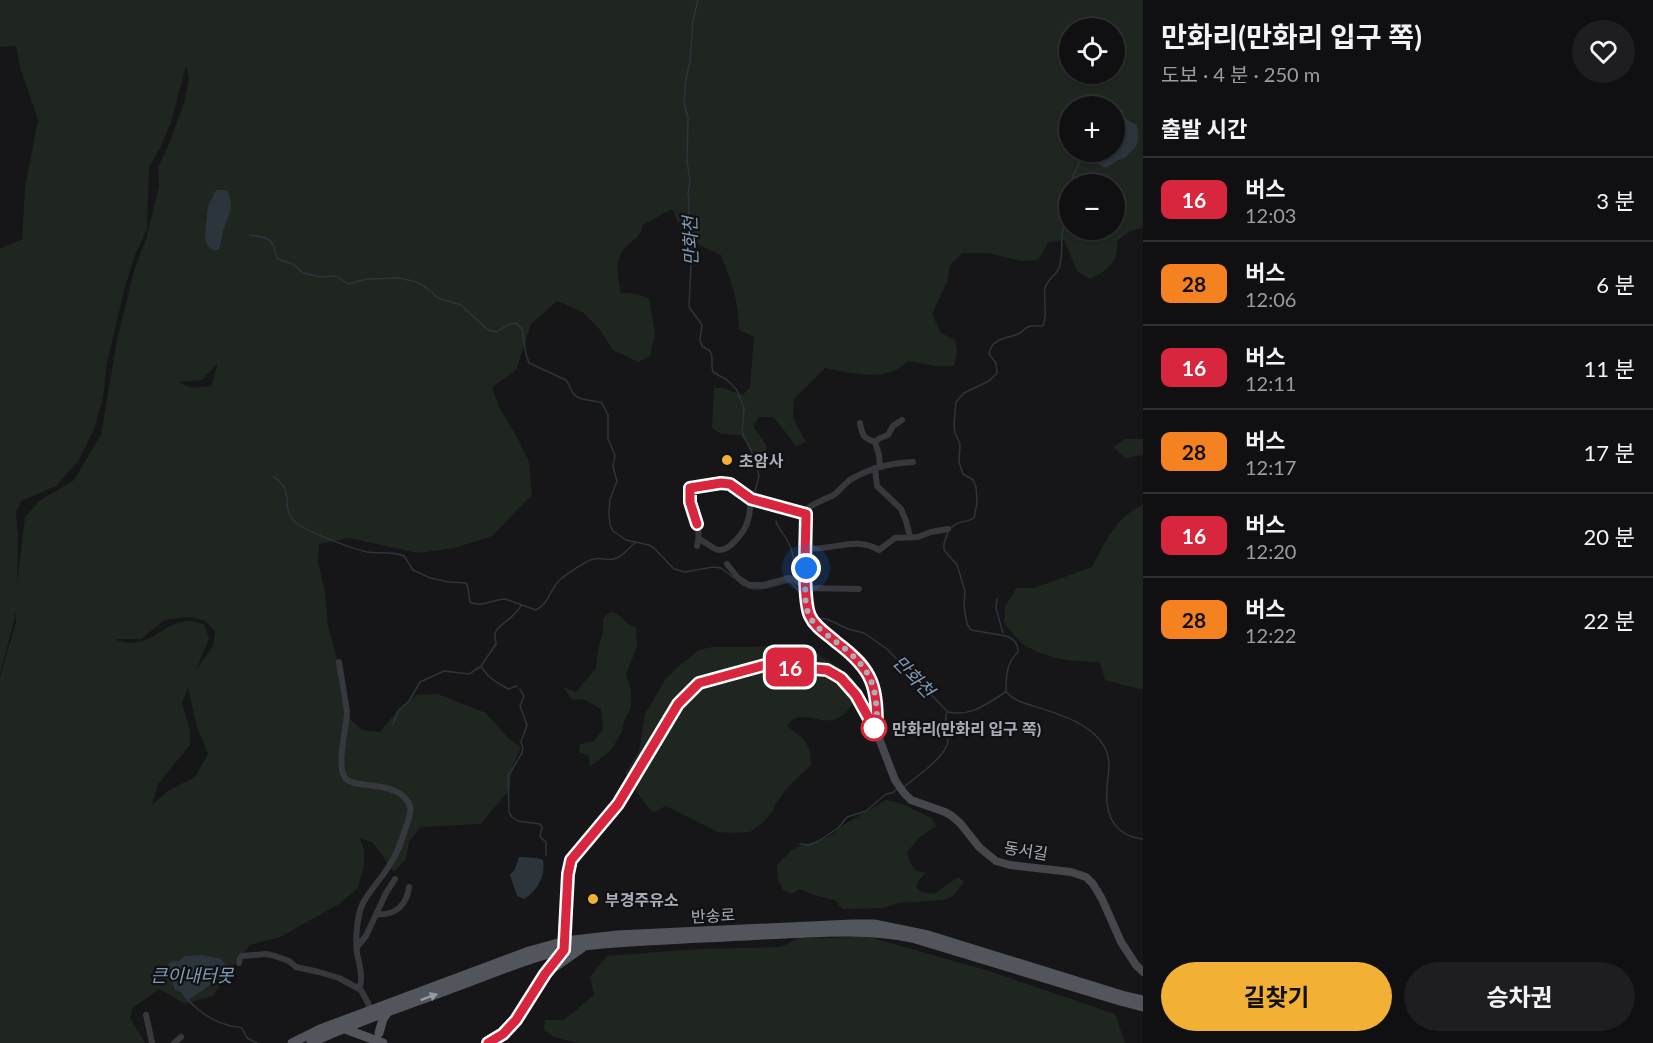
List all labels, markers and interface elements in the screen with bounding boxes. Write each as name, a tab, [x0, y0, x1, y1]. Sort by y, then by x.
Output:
map controls	[1059, 18, 1125, 240]
button: locate	[1059, 18, 1125, 84]
text: 만화리(만화리 입구 쪽)	[1161, 19, 1422, 53]
button: heart	[1572, 20, 1635, 83]
text: 도보 · 4 분 · 250 m	[1161, 62, 1320, 86]
button: +	[1059, 96, 1125, 162]
text: 출발 시간	[1161, 115, 1247, 142]
button: −	[1059, 174, 1125, 240]
text: 버스	[1245, 175, 1285, 202]
text: 16	[1182, 187, 1206, 212]
text: 3 분	[1596, 187, 1635, 214]
text: 12:03	[1245, 203, 1296, 227]
water label: 만화천	[678, 213, 702, 266]
text: 버스	[1245, 259, 1285, 286]
text: 28	[1182, 271, 1206, 296]
text: 6 분	[1596, 271, 1635, 298]
text: 12:06	[1245, 287, 1296, 311]
text: 버스	[1245, 343, 1285, 370]
text: 16	[1182, 355, 1206, 380]
text: 11 분	[1584, 355, 1635, 382]
text: 12:11	[1245, 371, 1296, 395]
text: 버스	[1245, 427, 1285, 454]
text: 28	[1182, 439, 1206, 464]
text: 17 분	[1584, 439, 1635, 466]
place label: 초암사	[739, 451, 783, 470]
marker: 초암사	[720, 453, 734, 467]
text: 12:17	[1245, 455, 1296, 479]
text: 버스	[1245, 511, 1285, 538]
text: 16	[1182, 523, 1206, 548]
text: 20 분	[1584, 523, 1635, 550]
text: 12:20	[1245, 539, 1296, 563]
your location	[791, 553, 821, 583]
text: 버스	[1245, 595, 1285, 622]
text: 28	[1182, 607, 1206, 632]
text: 22 분	[1584, 607, 1635, 634]
text: 12:22	[1245, 623, 1296, 647]
line badge: 16	[763, 648, 817, 686]
water label: 만화천	[889, 650, 941, 703]
text: 16	[778, 655, 802, 680]
marker: 만화리(만화리 입구 쪽)	[861, 715, 887, 741]
place label: 만화리(만화리 입구 쪽)	[892, 719, 1041, 738]
street label: 동서길	[1003, 837, 1049, 863]
place label: 부경주유소	[605, 890, 679, 909]
marker: 부경주유소	[586, 892, 600, 906]
street label: 반송로	[690, 904, 736, 926]
button: 길찾기	[1161, 962, 1392, 1031]
button: 승차권	[1404, 962, 1635, 1031]
water label: 큰이내터못	[151, 964, 235, 986]
one-way arrow	[420, 992, 438, 1002]

